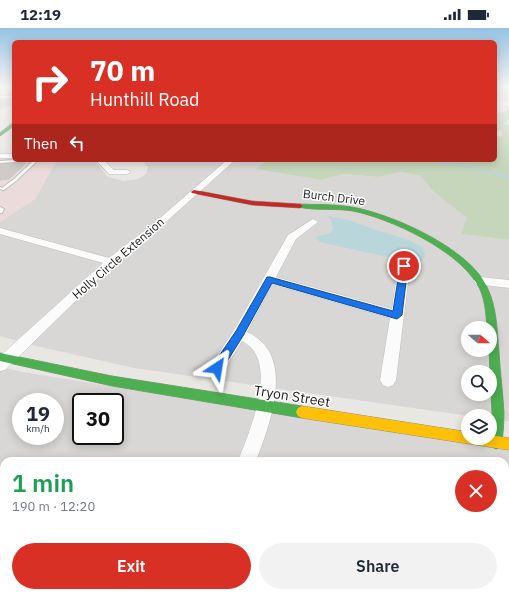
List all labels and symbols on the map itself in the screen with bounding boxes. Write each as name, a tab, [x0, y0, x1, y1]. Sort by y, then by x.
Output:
street label: Burch Drive	[302, 186, 366, 208]
street label: Holly Circle Extension	[69, 214, 167, 302]
pin	[387, 249, 421, 283]
north arrow	[461, 321, 497, 357]
position arrow	[196, 347, 238, 389]
street label: Tryon Street	[253, 381, 332, 411]
speed limit sign: 30	[72, 393, 124, 445]

